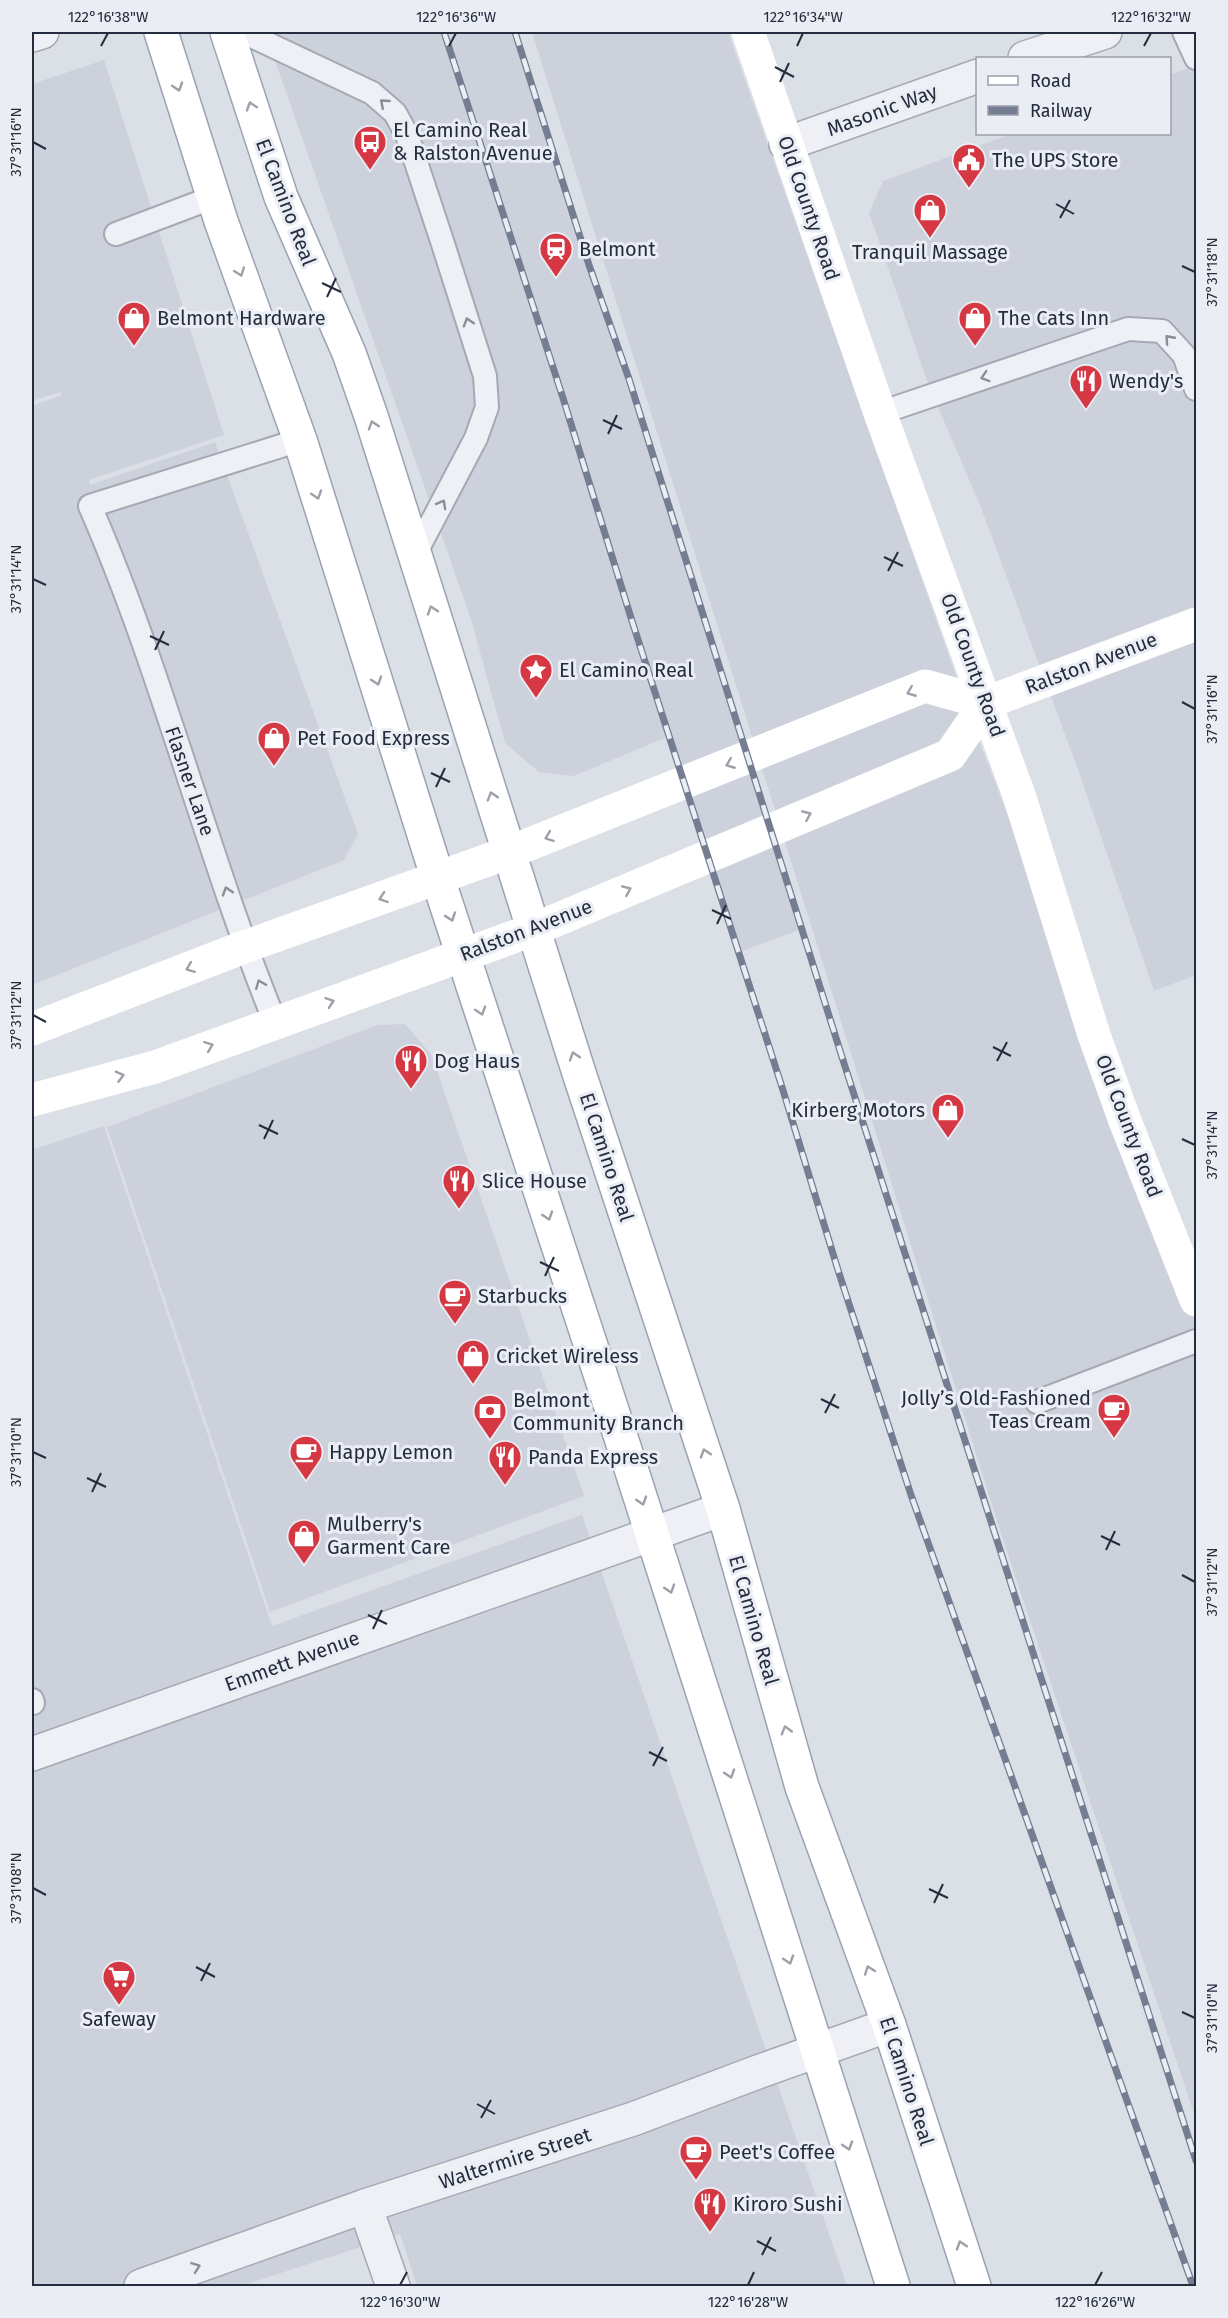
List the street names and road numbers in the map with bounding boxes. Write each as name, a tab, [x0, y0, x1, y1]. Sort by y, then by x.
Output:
street label: Masonic Way	[823, 79, 941, 141]
street label: Old County Road	[773, 133, 845, 283]
street label: El Camino Real	[251, 135, 321, 269]
street label: Old County Road	[936, 590, 1010, 740]
street label: Ralston Avenue	[1021, 627, 1161, 699]
street label: Flasner Lane	[160, 723, 220, 839]
street label: Ralston Avenue	[456, 894, 596, 966]
street label: Old County Road	[1091, 1051, 1167, 1201]
street label: El Camino Real	[575, 1090, 639, 1225]
street label: El Camino Real	[724, 1552, 784, 1688]
street label: Emmett Avenue	[221, 1625, 363, 1697]
street label: El Camino Real	[875, 2014, 939, 2149]
street label: Waltermire Street	[436, 2122, 595, 2194]

